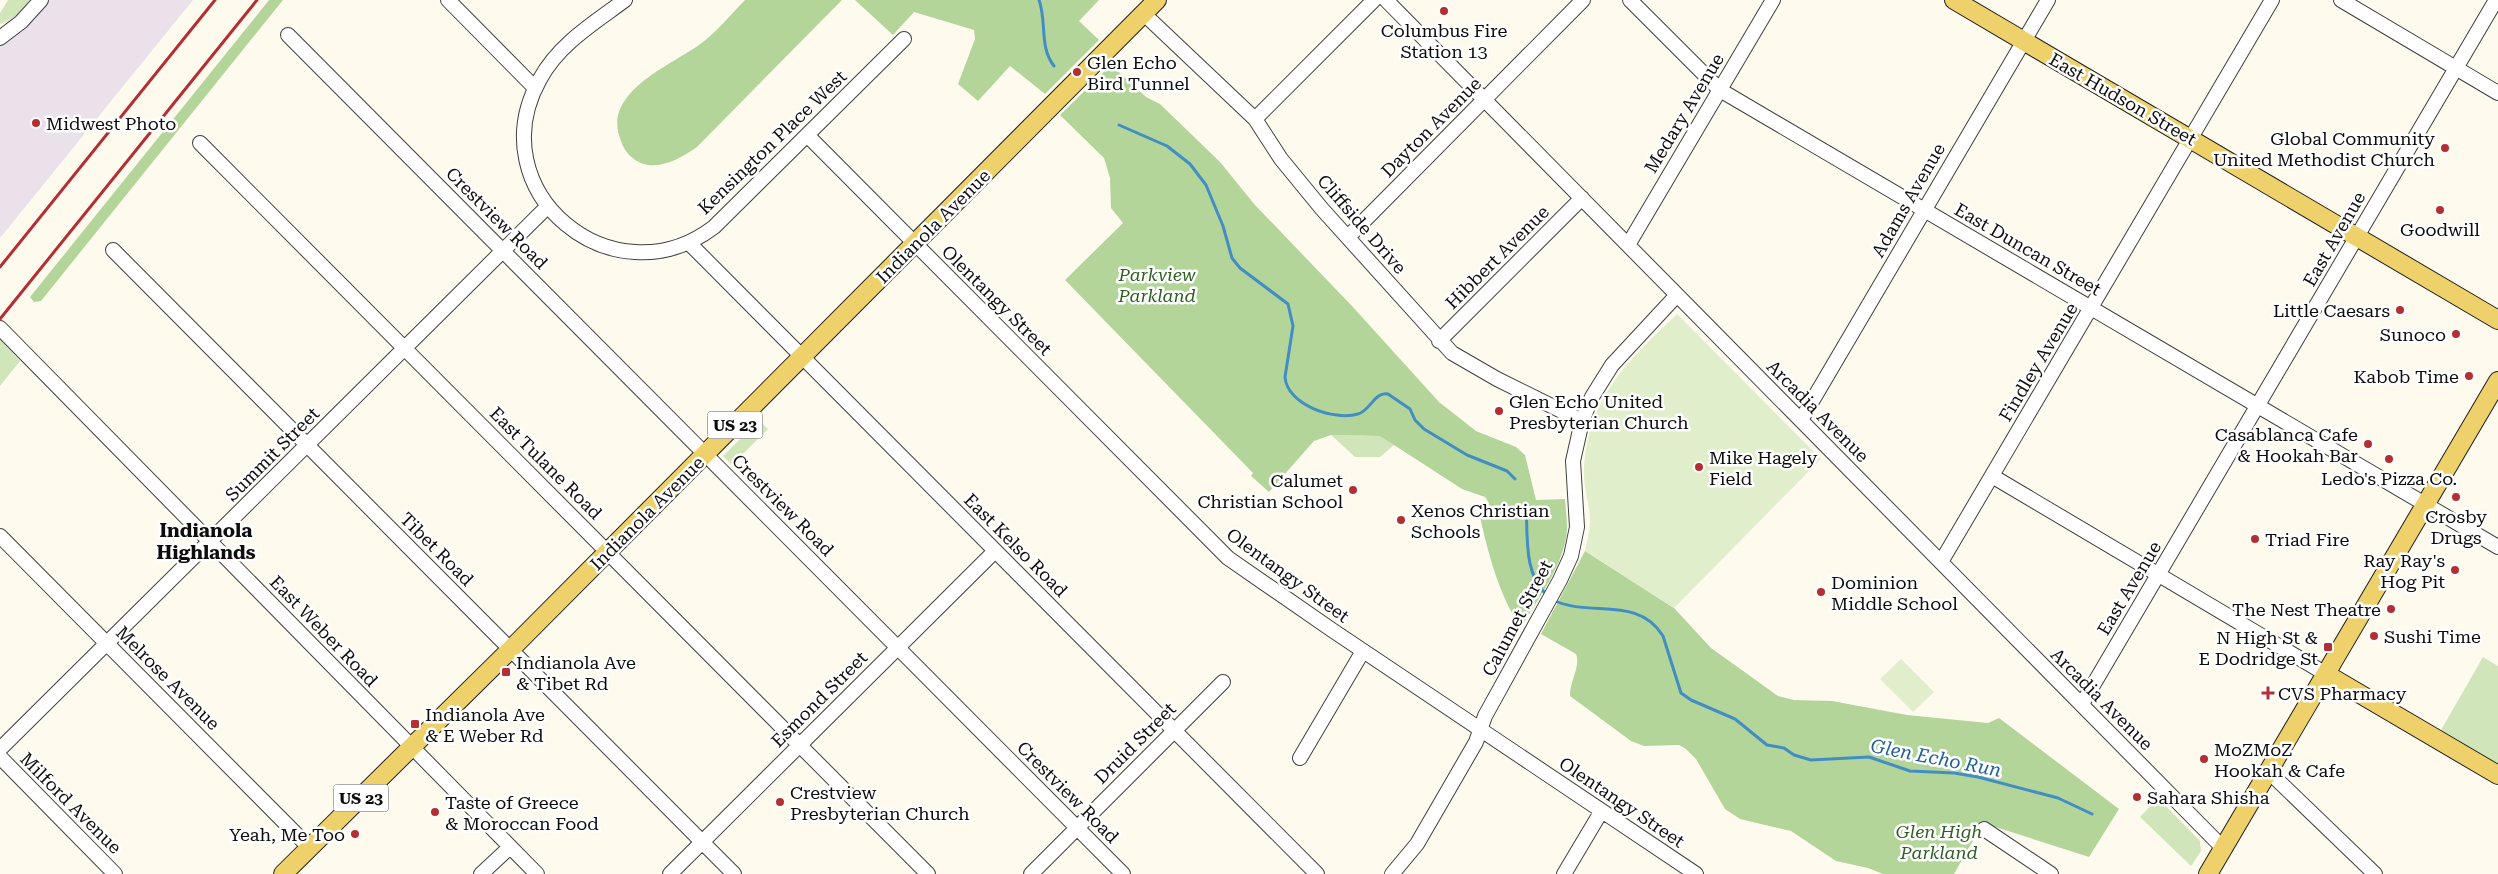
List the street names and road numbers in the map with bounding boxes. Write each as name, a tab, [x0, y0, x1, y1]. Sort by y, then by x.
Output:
street label: East Hudson Street	[2046, 48, 2200, 150]
street label: Medary Avenue	[1640, 49, 1728, 177]
street label: Kensington Place West	[693, 65, 851, 218]
street label: Dayton Avenue	[1377, 73, 1485, 181]
street label: Adams Avenue	[1867, 139, 1949, 261]
street label: Crestview Road	[442, 163, 553, 274]
street label: Indianola Avenue	[872, 165, 994, 287]
street label: Cliffside Drive	[1313, 170, 1411, 278]
street label: East Avenue	[2298, 188, 2370, 290]
street label: East Duncan Street	[1951, 199, 2105, 300]
street label: Hibbert Avenue	[1441, 201, 1553, 313]
street label: Olentangy Street	[938, 241, 1056, 359]
street label: Findley Avenue	[1994, 299, 2082, 425]
street label: Arcadia Avenue	[1763, 356, 1873, 466]
street label: Summit Street	[221, 403, 323, 505]
street label: East Tulane Road	[486, 403, 607, 524]
road number: US 23	[708, 412, 762, 438]
street label: Crestview Road	[728, 450, 839, 561]
street label: Indianola Avenue	[586, 452, 708, 574]
street label: East Kelso Road	[960, 489, 1072, 601]
street label: Tibet Road	[396, 508, 478, 590]
street label: Olentangy Street	[1223, 523, 1354, 627]
street label: East Avenue	[2093, 537, 2165, 639]
street label: Calumet Street	[1478, 556, 1557, 680]
street label: East Weber Road	[266, 571, 383, 691]
street label: Melrose Avenue	[112, 622, 224, 734]
street label: Arcadia Avenue	[2047, 644, 2157, 754]
street label: Esmond Street	[767, 646, 872, 751]
street label: Druid Street	[1090, 698, 1180, 788]
street label: Crestview Road	[1013, 737, 1124, 848]
street label: Milford Avenue	[16, 748, 126, 858]
street label: Olentangy Street	[1555, 752, 1689, 852]
road number: US 23	[334, 784, 388, 811]

